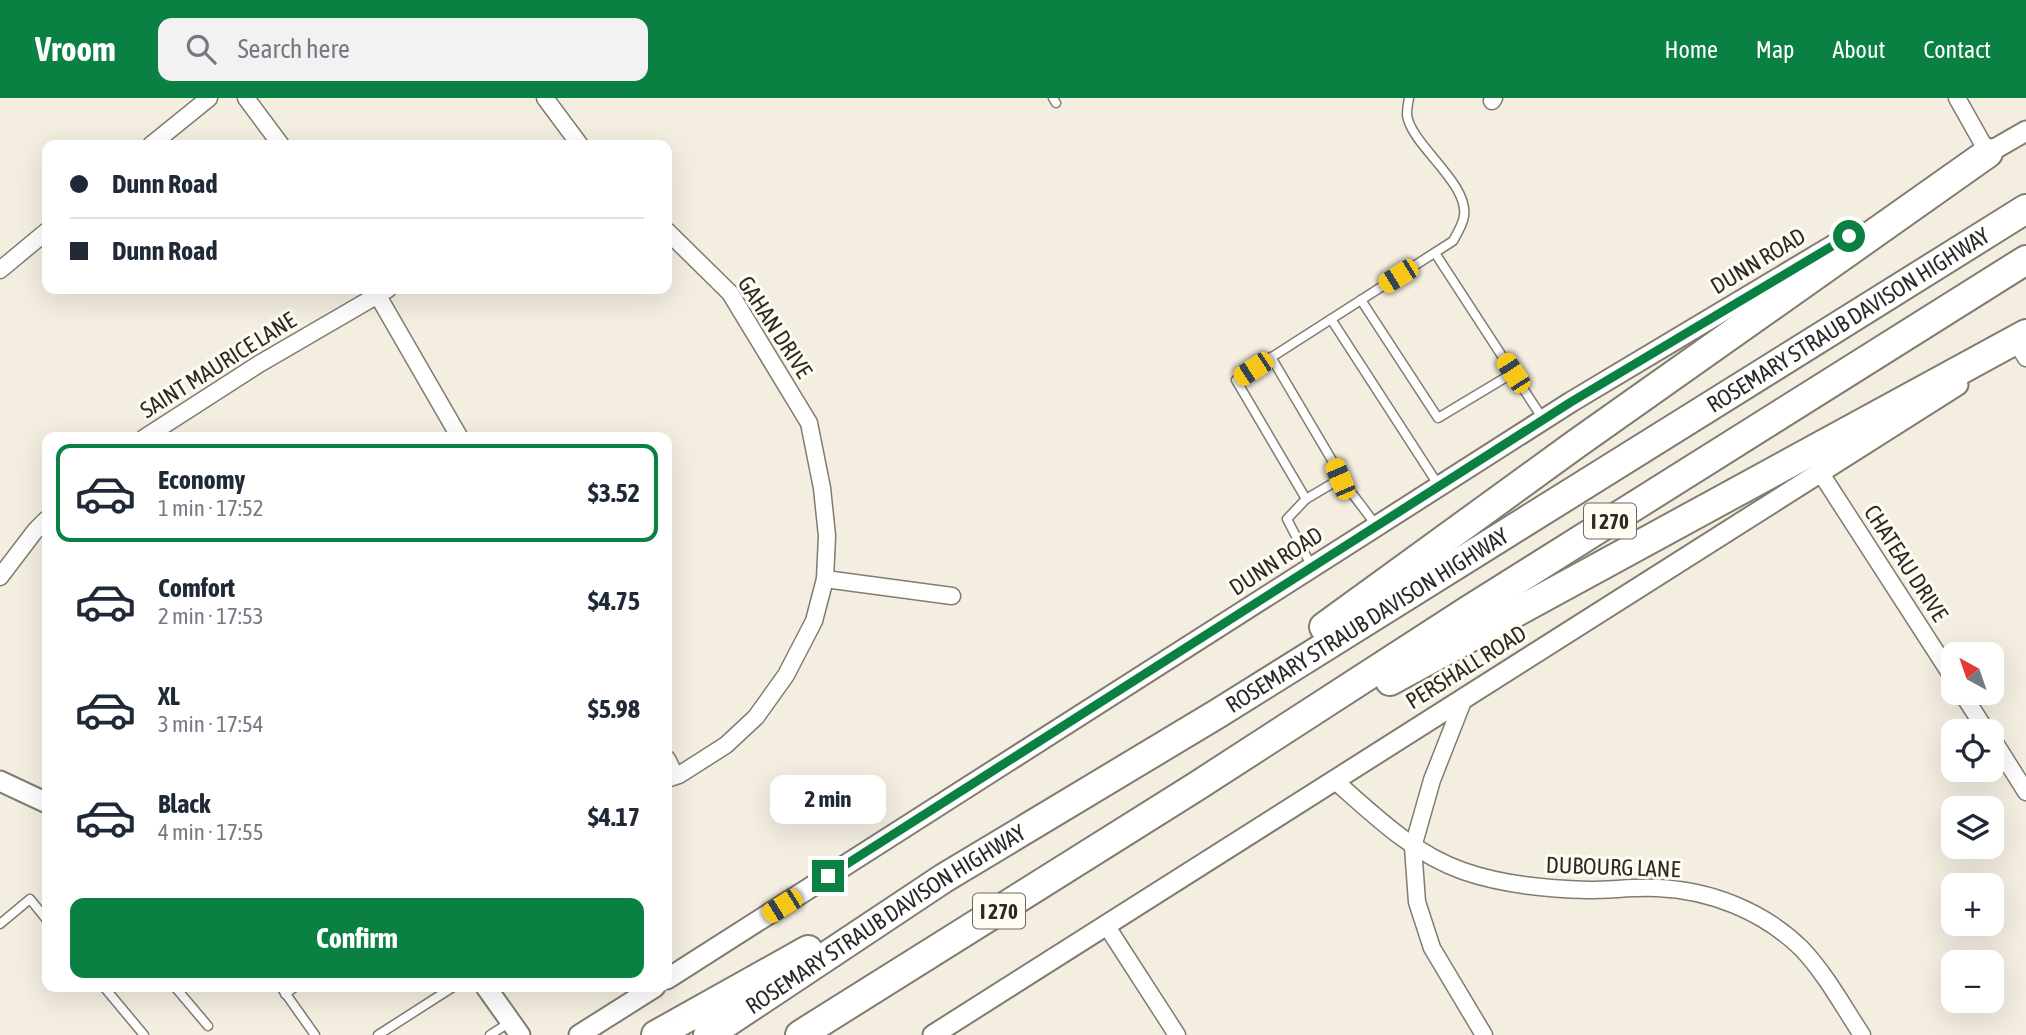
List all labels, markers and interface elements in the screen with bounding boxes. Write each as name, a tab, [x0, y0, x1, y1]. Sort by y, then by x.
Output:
search box	[158, 18, 648, 81]
text: Vroom	[35, 30, 116, 68]
icon: search	[182, 30, 220, 68]
text: Search here	[238, 34, 350, 64]
text: Home	[1664, 36, 1718, 63]
text: Map	[1756, 36, 1794, 63]
text: About	[1832, 36, 1885, 63]
text: Contact	[1923, 36, 1991, 63]
text: Dunn Road	[112, 169, 218, 199]
route start	[1833, 220, 1865, 252]
street label: ROSEMARY STRAUB DAVISON HIGHWAY	[1702, 222, 1995, 418]
street label: DUNN ROAD	[1706, 223, 1810, 299]
text: Dunn Road	[112, 236, 218, 266]
car	[1375, 256, 1422, 296]
street label: GAHAN DRIVE	[732, 271, 818, 383]
street label: SAINT MAURICE LANE	[136, 307, 301, 423]
car	[1230, 349, 1277, 389]
car	[1493, 350, 1534, 396]
car	[1323, 456, 1358, 502]
icon: car	[74, 462, 137, 525]
text: Economy	[158, 465, 245, 495]
text: $3.52	[588, 478, 640, 508]
text: 1 min · 17:52	[158, 495, 264, 521]
street label: CHATEAU DRIVE	[1859, 500, 1953, 626]
road number: I 270	[1584, 504, 1636, 538]
street label: DUNN ROAD	[1225, 521, 1327, 601]
street label: ROSEMARY STRAUB DAVISON HIGHWAY	[1221, 522, 1514, 718]
icon: car	[74, 570, 137, 633]
text: Comfort	[158, 573, 235, 603]
text: $4.75	[588, 586, 640, 616]
text: 2 min · 17:53	[158, 603, 264, 629]
street label: PERSHALL ROAD	[1401, 620, 1531, 714]
north arrow	[1941, 642, 2004, 705]
map controls	[1941, 642, 2004, 1013]
icon: car	[74, 678, 137, 741]
text: XL	[158, 681, 180, 711]
text: $5.98	[588, 694, 640, 724]
text: 3 min · 17:54	[158, 711, 264, 737]
button: locate	[1941, 719, 2004, 782]
callout: 2 min	[770, 774, 886, 824]
icon: car	[74, 786, 137, 849]
text: 2 min	[805, 786, 851, 812]
text: Black	[158, 789, 210, 819]
button: layers	[1941, 796, 2004, 859]
text: $4.17	[588, 802, 640, 832]
text: 4 min · 17:55	[158, 819, 264, 845]
street label: ROSEMARY STRAUB DAVISON HIGHWAY	[741, 819, 1031, 1019]
street label: DUBOURG LANE	[1545, 852, 1681, 882]
route end	[812, 860, 844, 892]
button: +	[1941, 873, 2004, 936]
car	[759, 886, 806, 926]
road number: I 270	[973, 894, 1025, 928]
button: Confirm	[70, 898, 644, 978]
button: −	[1941, 950, 2004, 1013]

